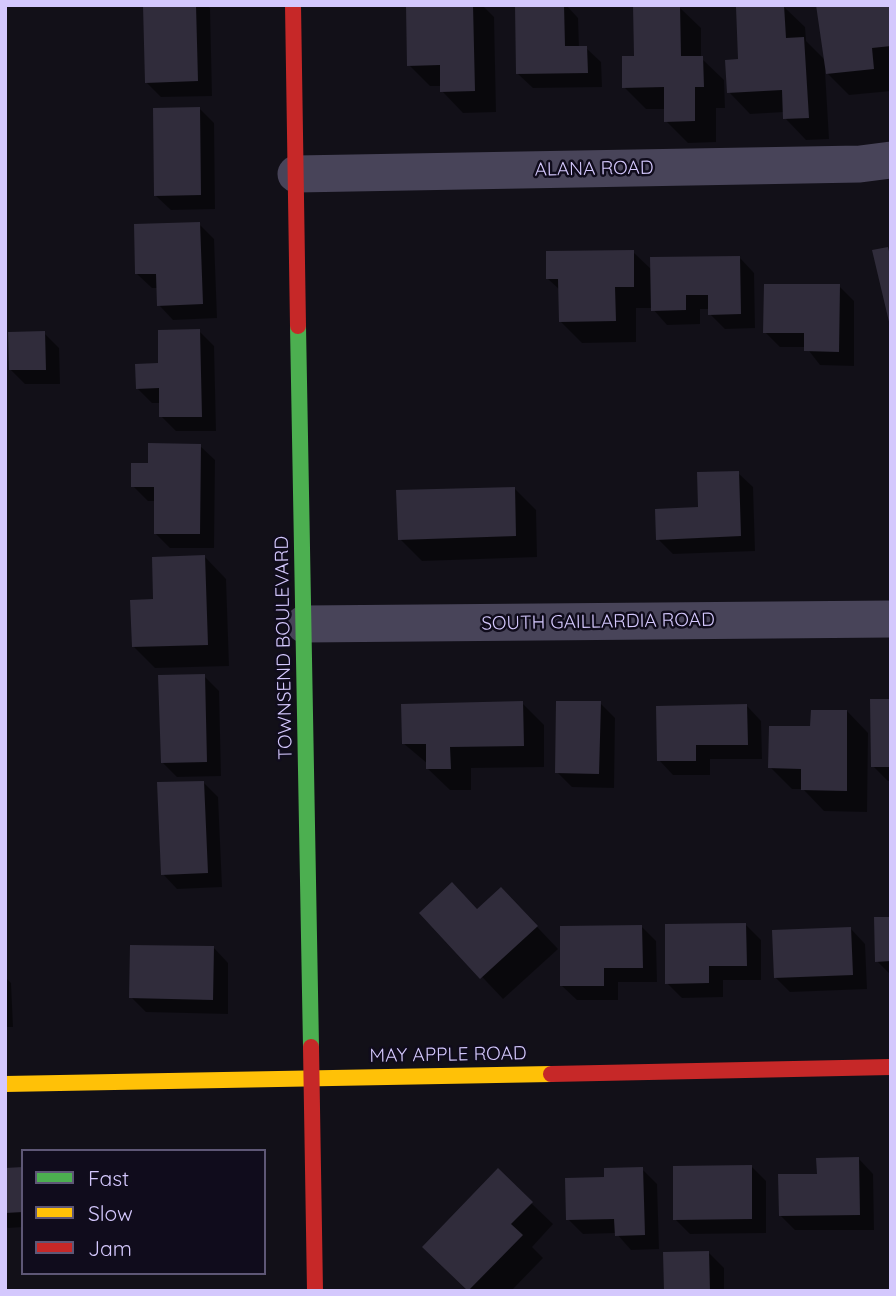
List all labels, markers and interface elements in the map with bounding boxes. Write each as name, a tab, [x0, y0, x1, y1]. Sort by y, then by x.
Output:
street label: ALANA ROAD	[534, 157, 654, 181]
street label: TOWNSEND BOULEVARD	[271, 536, 297, 760]
street label: SOUTH GAILLARDIA ROAD	[481, 609, 715, 635]
street label: MAY APPLE ROAD	[369, 1042, 527, 1068]
legend	[21, 1149, 266, 1275]
text: Fast	[88, 1165, 129, 1191]
text: Slow	[88, 1200, 133, 1226]
text: Jam	[88, 1235, 132, 1261]

